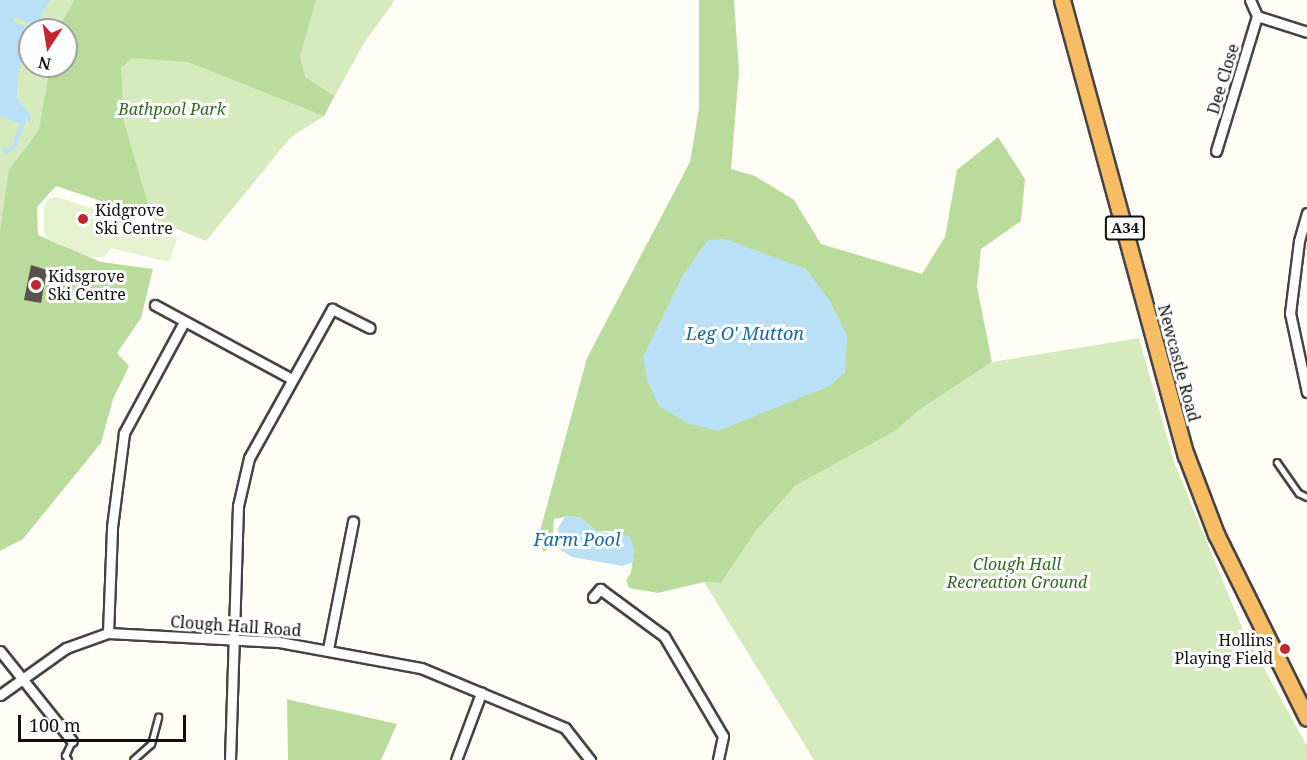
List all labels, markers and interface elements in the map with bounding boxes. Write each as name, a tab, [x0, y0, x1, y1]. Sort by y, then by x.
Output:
north arrow	[18, 18, 78, 78]
street label: Dee Close	[1203, 41, 1243, 117]
text: N	[36, 52, 53, 76]
park label: Bathpool Park	[118, 99, 226, 119]
place label: Kidgrove Ski Centre	[95, 200, 173, 238]
marker: Kidgrove Ski Centre	[76, 212, 90, 226]
road number: A34	[1104, 216, 1146, 240]
place label: Kidsgrove Ski Centre	[48, 266, 126, 304]
marker: Kidsgrove Ski Centre	[29, 278, 43, 292]
street label: Newcastle Road	[1154, 302, 1204, 424]
water label: Leg O' Mutton	[686, 322, 804, 344]
water label: Farm Pool	[534, 528, 620, 550]
park label: Clough Hall Recreation Ground	[947, 554, 1087, 592]
street label: Clough Hall Road	[170, 612, 302, 640]
place label: Hollins Playing Field	[1175, 630, 1273, 668]
marker: Hollins Playing Field	[1278, 642, 1292, 656]
scale bar	[21, 703, 189, 741]
text: 100 m	[29, 713, 81, 737]

